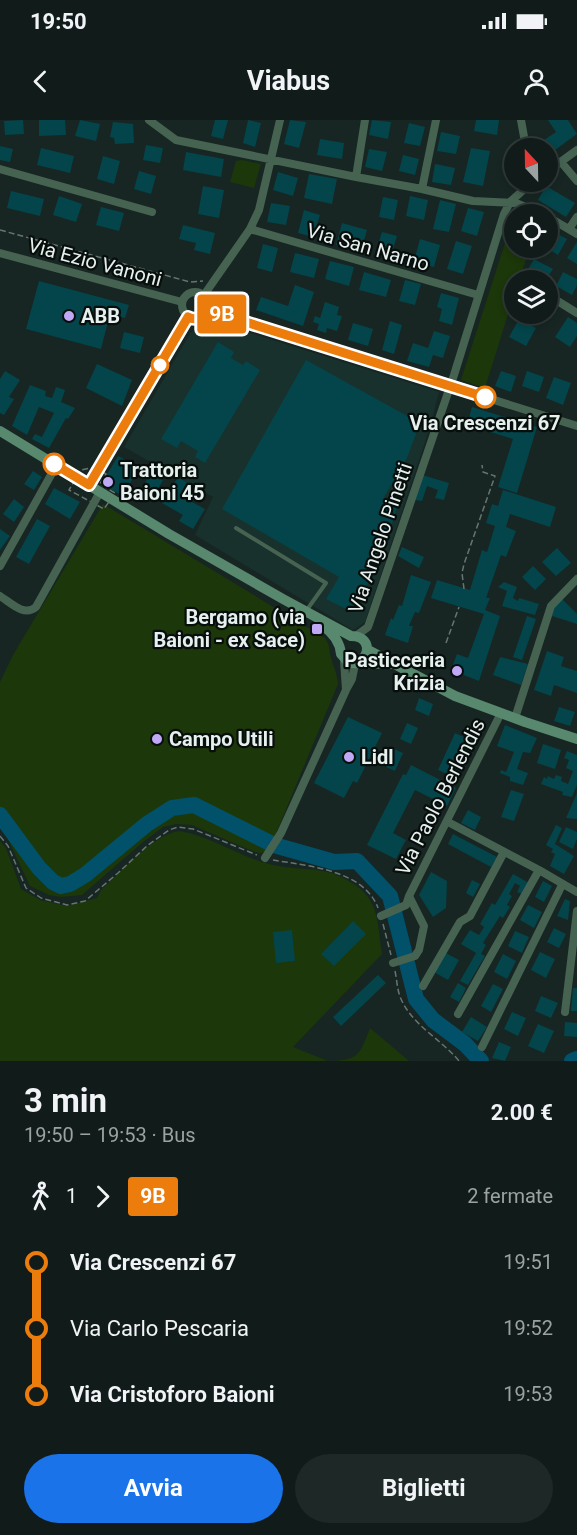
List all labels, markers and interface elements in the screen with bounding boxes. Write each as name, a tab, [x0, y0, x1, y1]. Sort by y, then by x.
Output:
text: 19:50	[30, 9, 87, 34]
icon: back	[24, 65, 57, 98]
text: Viabus	[247, 65, 330, 97]
icon: person	[520, 65, 553, 98]
north arrow	[504, 138, 558, 192]
map controls	[504, 138, 558, 324]
button: locate	[504, 204, 558, 258]
street label: Via San Narno	[304, 218, 432, 276]
street label: Via Ezio Vanoni	[25, 233, 165, 291]
button: layers	[504, 270, 558, 324]
line badge: 9B	[195, 294, 249, 334]
text: 9B	[209, 302, 235, 326]
place label: ABB	[81, 304, 120, 328]
marker: ABB	[62, 309, 76, 323]
unlabelled marker	[151, 356, 169, 374]
marker: Via Crescenzi 67	[474, 386, 496, 408]
place label: Via Crescenzi 67	[409, 411, 561, 435]
unlabelled marker	[43, 453, 65, 475]
place label: Trattoria Baioni 45	[120, 458, 204, 505]
street label: Via Angelo Pinetti	[343, 460, 417, 616]
marker: Trattoria Baioni 45	[101, 475, 115, 489]
place label: Bergamo (via Baioni - ex Sace)	[153, 605, 305, 652]
marker: Bergamo (via Baioni - ex Sace)	[310, 622, 324, 636]
place label: Pasticceria Krizia	[344, 648, 445, 695]
marker: Pasticceria Krizia	[450, 664, 464, 678]
street label: Via Paolo Berlendis	[390, 715, 490, 879]
place label: Campo Utili	[169, 727, 273, 751]
marker: Campo Utili	[150, 732, 164, 746]
place label: Lidl	[361, 745, 394, 769]
marker: Lidl	[342, 750, 356, 764]
text: 3 min	[24, 1081, 107, 1120]
text: 2.00 €	[491, 1100, 553, 1125]
text: 19:50 – 19:53 · Bus	[24, 1123, 196, 1147]
icon: walk	[24, 1180, 57, 1213]
icon: forward	[86, 1180, 119, 1213]
text: 1	[66, 1184, 77, 1208]
text: 9B	[140, 1184, 166, 1208]
text: 2 fermate	[467, 1184, 553, 1208]
text: Via Crescenzi 67	[70, 1250, 236, 1275]
text: 19:51	[503, 1250, 553, 1274]
text: Via Carlo Pescaria	[70, 1316, 249, 1341]
text: 19:52	[503, 1316, 553, 1340]
text: Via Cristoforo Baioni	[70, 1382, 275, 1407]
text: 19:53	[503, 1382, 553, 1406]
button: Avvia	[24, 1454, 283, 1523]
button: Biglietti	[295, 1454, 553, 1523]

